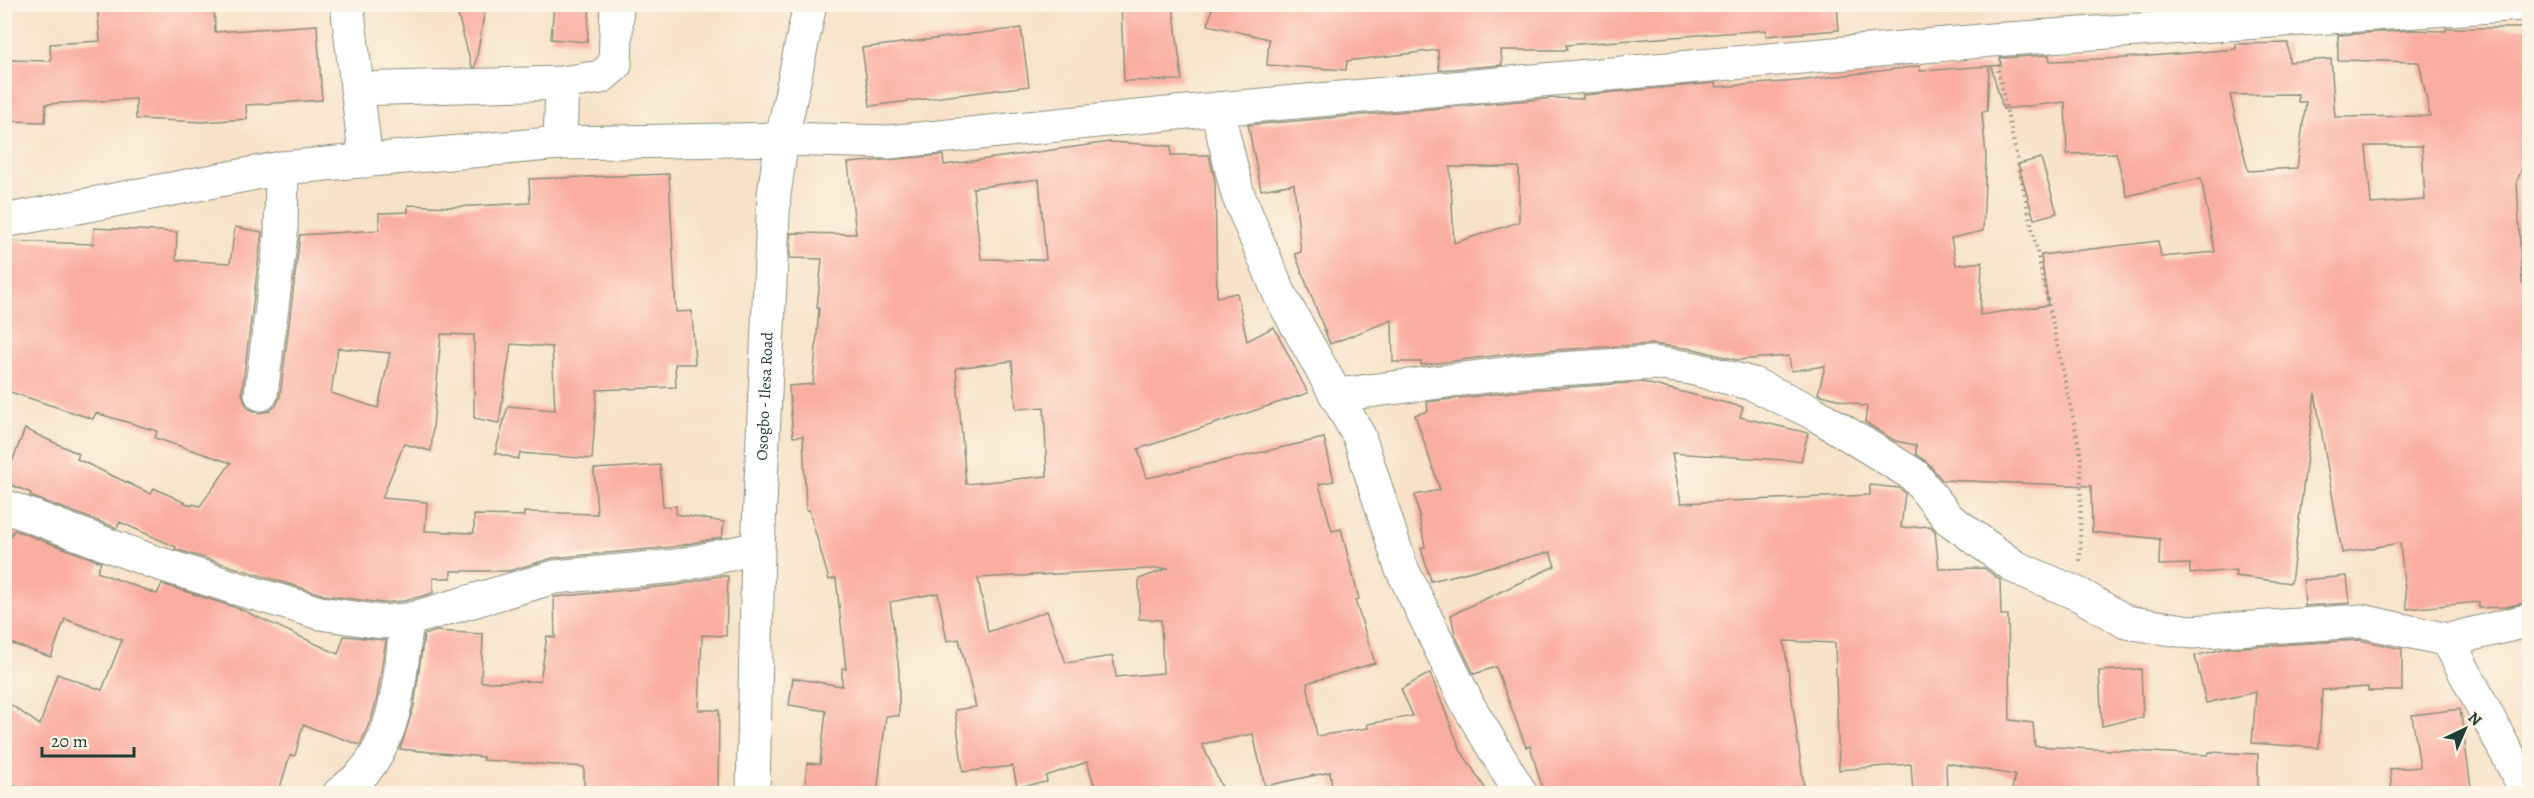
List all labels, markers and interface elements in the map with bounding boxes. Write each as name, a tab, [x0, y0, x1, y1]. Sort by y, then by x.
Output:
street label: Osogbo - Ilesa Road	[751, 331, 779, 461]
north arrow	[2435, 699, 2495, 759]
text: N	[2463, 707, 2487, 731]
scale bar	[42, 720, 134, 758]
text: 20 m	[51, 729, 88, 753]

